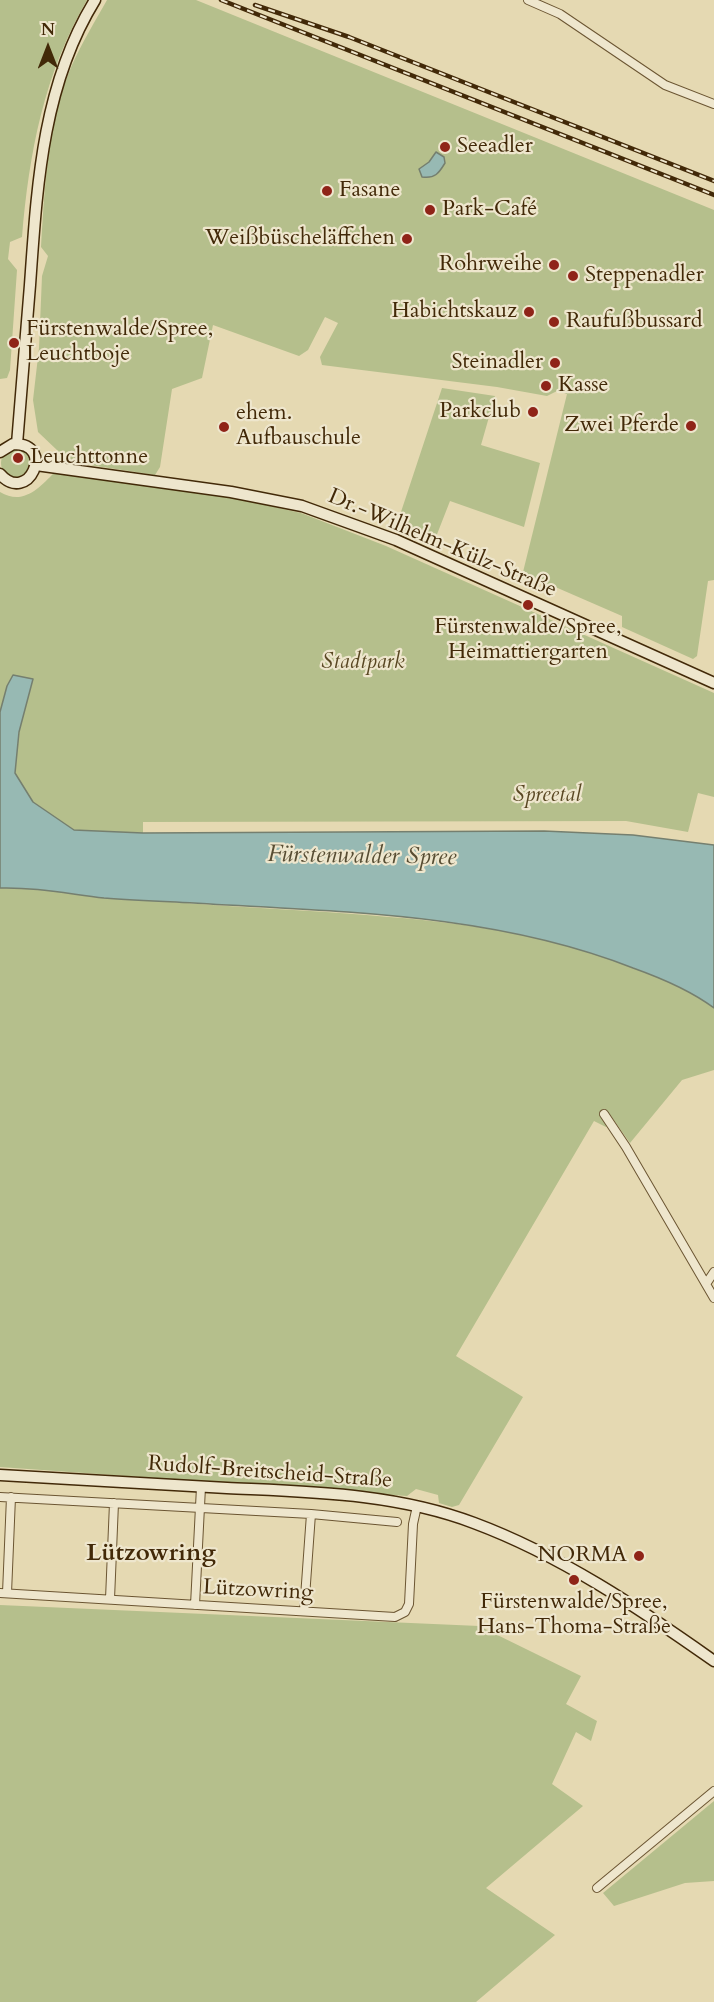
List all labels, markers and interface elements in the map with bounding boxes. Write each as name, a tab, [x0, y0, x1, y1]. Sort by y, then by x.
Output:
north arrow	[18, 18, 78, 78]
text: N	[41, 19, 55, 41]
place label: Seeadler	[457, 134, 533, 160]
marker: Seeadler	[438, 140, 452, 154]
place label: Fasane	[339, 178, 400, 204]
marker: Fasane	[320, 184, 334, 198]
place label: Park-Café	[442, 197, 537, 223]
marker: Park-Café	[423, 203, 437, 217]
place label: Weißbüscheläffchen	[205, 226, 395, 252]
marker: Weißbüscheläffchen	[400, 232, 414, 246]
place label: Rohrweihe	[439, 252, 542, 278]
marker: Rohrweihe	[547, 258, 561, 272]
place label: Steppenadler	[585, 263, 704, 289]
marker: Steppenadler	[566, 269, 580, 283]
place label: Habichtskauz	[392, 299, 517, 325]
marker: Habichtskauz	[522, 305, 536, 319]
place label: Raufußbussard	[566, 309, 703, 335]
marker: Raufußbussard	[547, 315, 561, 329]
place label: Fürstenwalde/Spree, Leuchtboje	[26, 317, 213, 368]
marker: Fürstenwalde/Spree, Leuchtboje	[7, 336, 21, 350]
place label: Steinadler	[452, 350, 543, 376]
marker: Steinadler	[548, 356, 562, 370]
place label: Kasse	[558, 373, 609, 399]
marker: Kasse	[539, 379, 553, 393]
place label: Parkclub	[439, 399, 521, 425]
place label: ehem. Aufbauschule	[236, 401, 361, 452]
marker: Parkclub	[526, 405, 540, 419]
place label: Zwei Pferde	[564, 413, 679, 439]
marker: Zwei Pferde	[684, 419, 698, 433]
marker: ehem. Aufbauschule	[217, 420, 231, 434]
place label: Leuchttonne	[30, 445, 148, 471]
marker: Leuchttonne	[11, 451, 25, 465]
street label: Dr.-Wilhelm-Külz-Straße	[324, 484, 560, 604]
marker: Fürstenwalde/Spree, Heimattiergarten	[521, 598, 535, 612]
place label: Fürstenwalde/Spree, Heimattiergarten	[434, 615, 622, 666]
park label: Stadtpark	[321, 650, 405, 676]
park label: Spreetal	[513, 783, 581, 809]
water label: Fürstenwalder Spree	[267, 841, 457, 873]
street label: Rudolf-Breitscheid-Straße	[147, 1451, 393, 1495]
district label: Lützowring	[86, 1540, 216, 1568]
place label: NORMA	[538, 1543, 627, 1569]
marker: NORMA	[632, 1549, 646, 1563]
marker: Fürstenwalde/Spree, Hans-Thoma-Straße	[567, 1573, 581, 1587]
street label: Lützowring	[202, 1575, 314, 1607]
place label: Fürstenwalde/Spree, Hans-Thoma-Straße	[477, 1590, 671, 1642]

